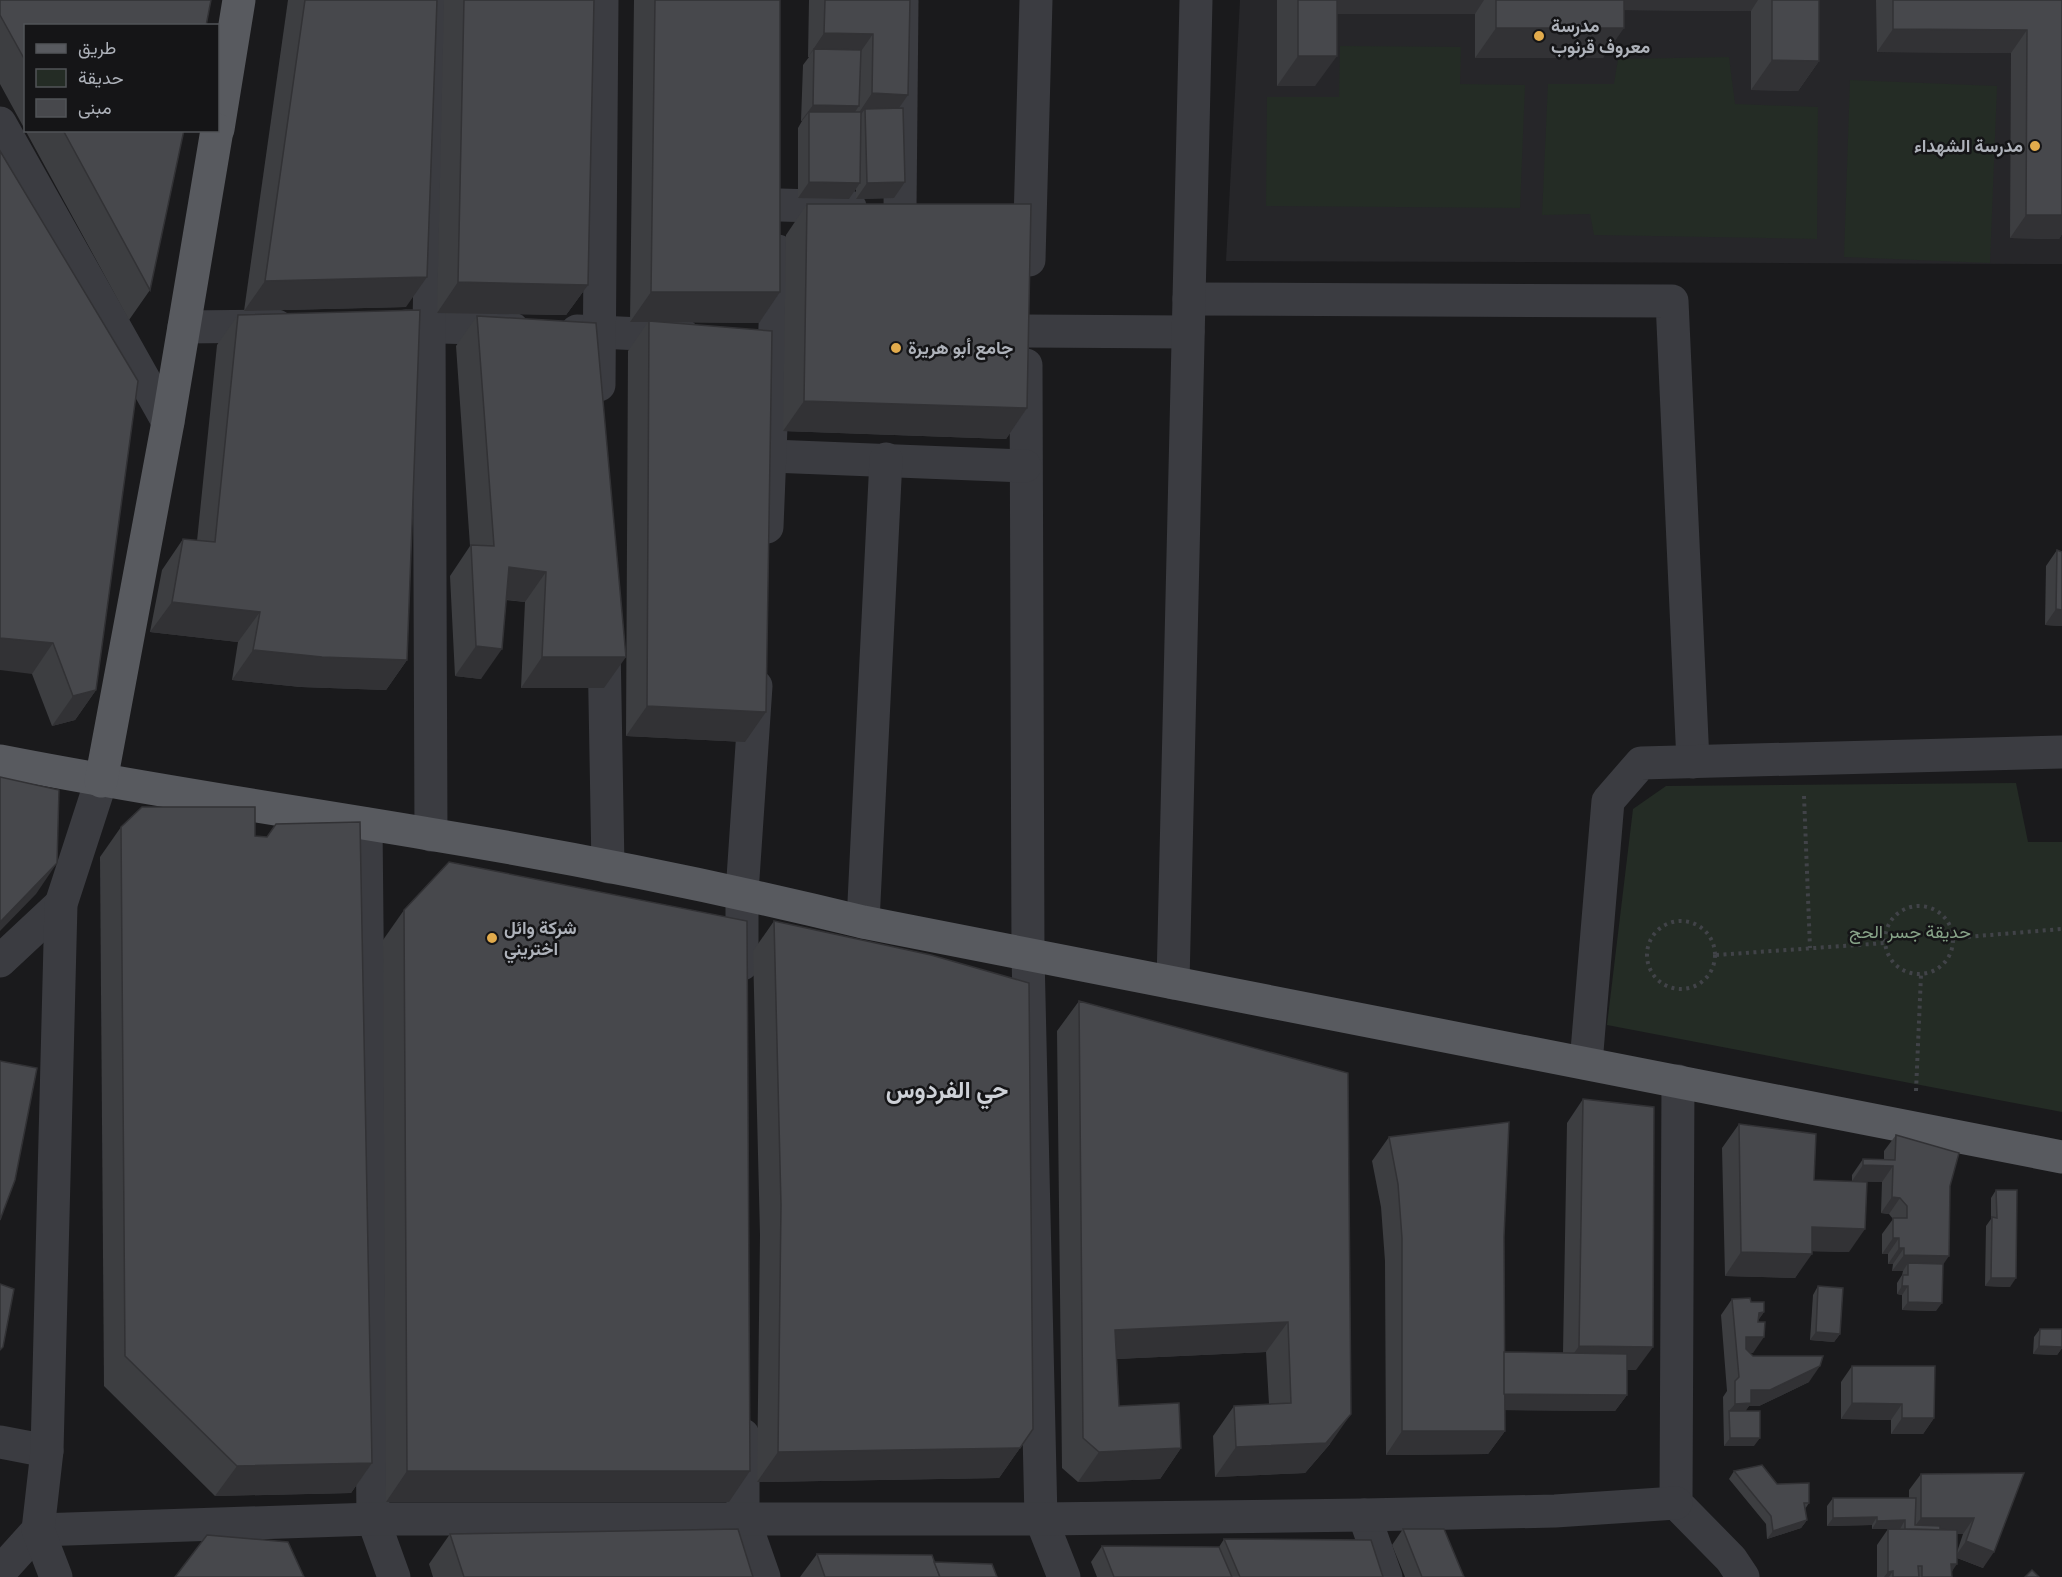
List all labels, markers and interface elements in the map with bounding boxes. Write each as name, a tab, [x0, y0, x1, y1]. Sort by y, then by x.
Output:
place label: مدرسة معروف قرنوب	[1551, 13, 1650, 59]
legend	[24, 24, 219, 132]
marker: مدرسة معروف قرنوب	[1532, 29, 1546, 43]
text: طريق	[78, 35, 116, 60]
text: حديقة	[78, 65, 124, 90]
text: مبنى	[78, 95, 112, 120]
place label: مدرسة الشهداء	[1914, 133, 2023, 158]
marker: مدرسة الشهداء	[2028, 139, 2042, 153]
place label: جامع أبو هريرة	[908, 335, 1013, 360]
marker: جامع أبو هريرة	[889, 341, 903, 355]
place label: شركة وائل اختريني	[504, 915, 577, 964]
park label: حديقة جسر الحج	[1849, 919, 1971, 944]
marker: شركة وائل اختريني	[485, 931, 499, 945]
district label: حي الفردوس	[886, 1073, 1008, 1110]

